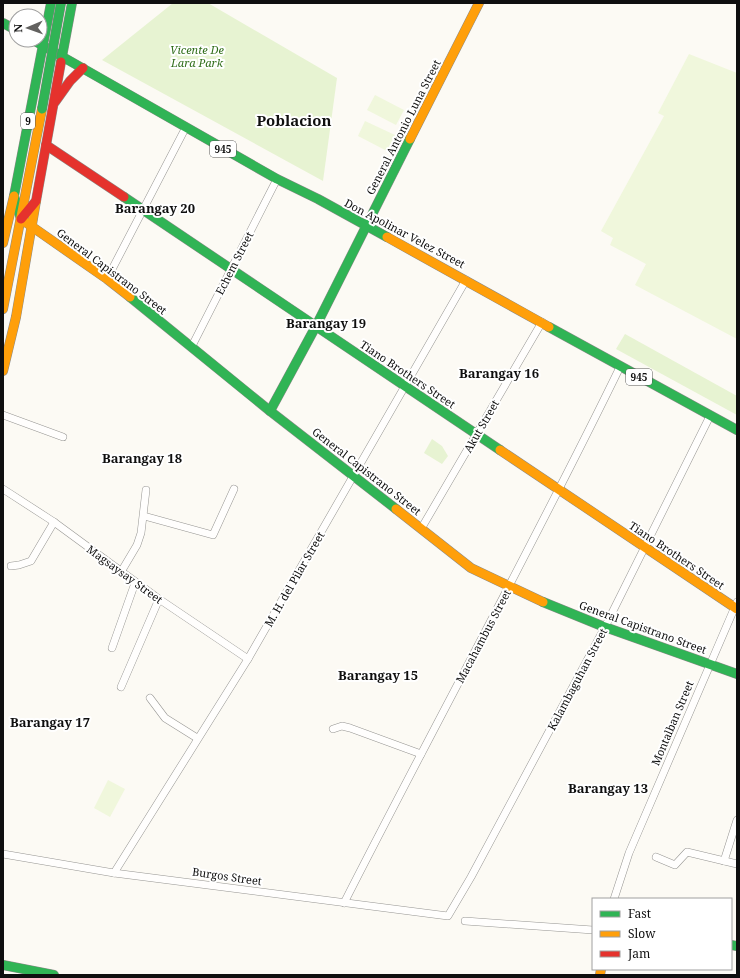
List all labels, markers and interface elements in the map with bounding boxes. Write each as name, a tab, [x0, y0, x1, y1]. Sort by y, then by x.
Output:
north arrow	[8, 8, 48, 48]
text: N	[10, 23, 25, 33]
park label: Vicente De Lara Park	[170, 42, 225, 70]
street label: General Antonio Luna Street	[362, 57, 444, 197]
district label: Poblacion	[256, 110, 332, 130]
road number: 9	[21, 113, 35, 129]
road number: 945	[210, 141, 236, 157]
street label: Don Apolinar Velez Street	[342, 195, 468, 271]
district label: Barangay 20	[115, 199, 195, 217]
street label: General Capistrano Street	[54, 225, 170, 317]
street label: Echem Street	[212, 229, 256, 297]
district label: Barangay 19	[286, 314, 366, 332]
street label: Tiano Brothers Street	[357, 336, 459, 412]
district label: Barangay 16	[459, 364, 539, 382]
road number: 945	[626, 369, 652, 385]
street label: Akut Street	[460, 397, 502, 455]
street label: General Capistrano Street	[309, 424, 425, 518]
district label: Barangay 18	[102, 449, 182, 467]
street label: Tiano Brothers Street	[626, 517, 728, 593]
street label: M. H. del Pilar Street	[261, 529, 327, 629]
street label: Magsaysay Street	[84, 541, 166, 607]
street label: Macahambus Street	[452, 586, 514, 685]
street label: General Capistrano Street	[577, 597, 709, 657]
street label: Kalambaguhan Street	[544, 625, 610, 733]
district label: Barangay 15	[338, 666, 418, 684]
street label: Montalban Street	[647, 678, 697, 768]
district label: Barangay 17	[10, 713, 90, 731]
district label: Barangay 13	[568, 779, 648, 797]
street label: Burgos Street	[191, 864, 263, 888]
legend	[592, 898, 732, 970]
text: Fast	[628, 905, 651, 922]
text: Slow	[628, 925, 656, 942]
text: Jam	[627, 945, 650, 962]

